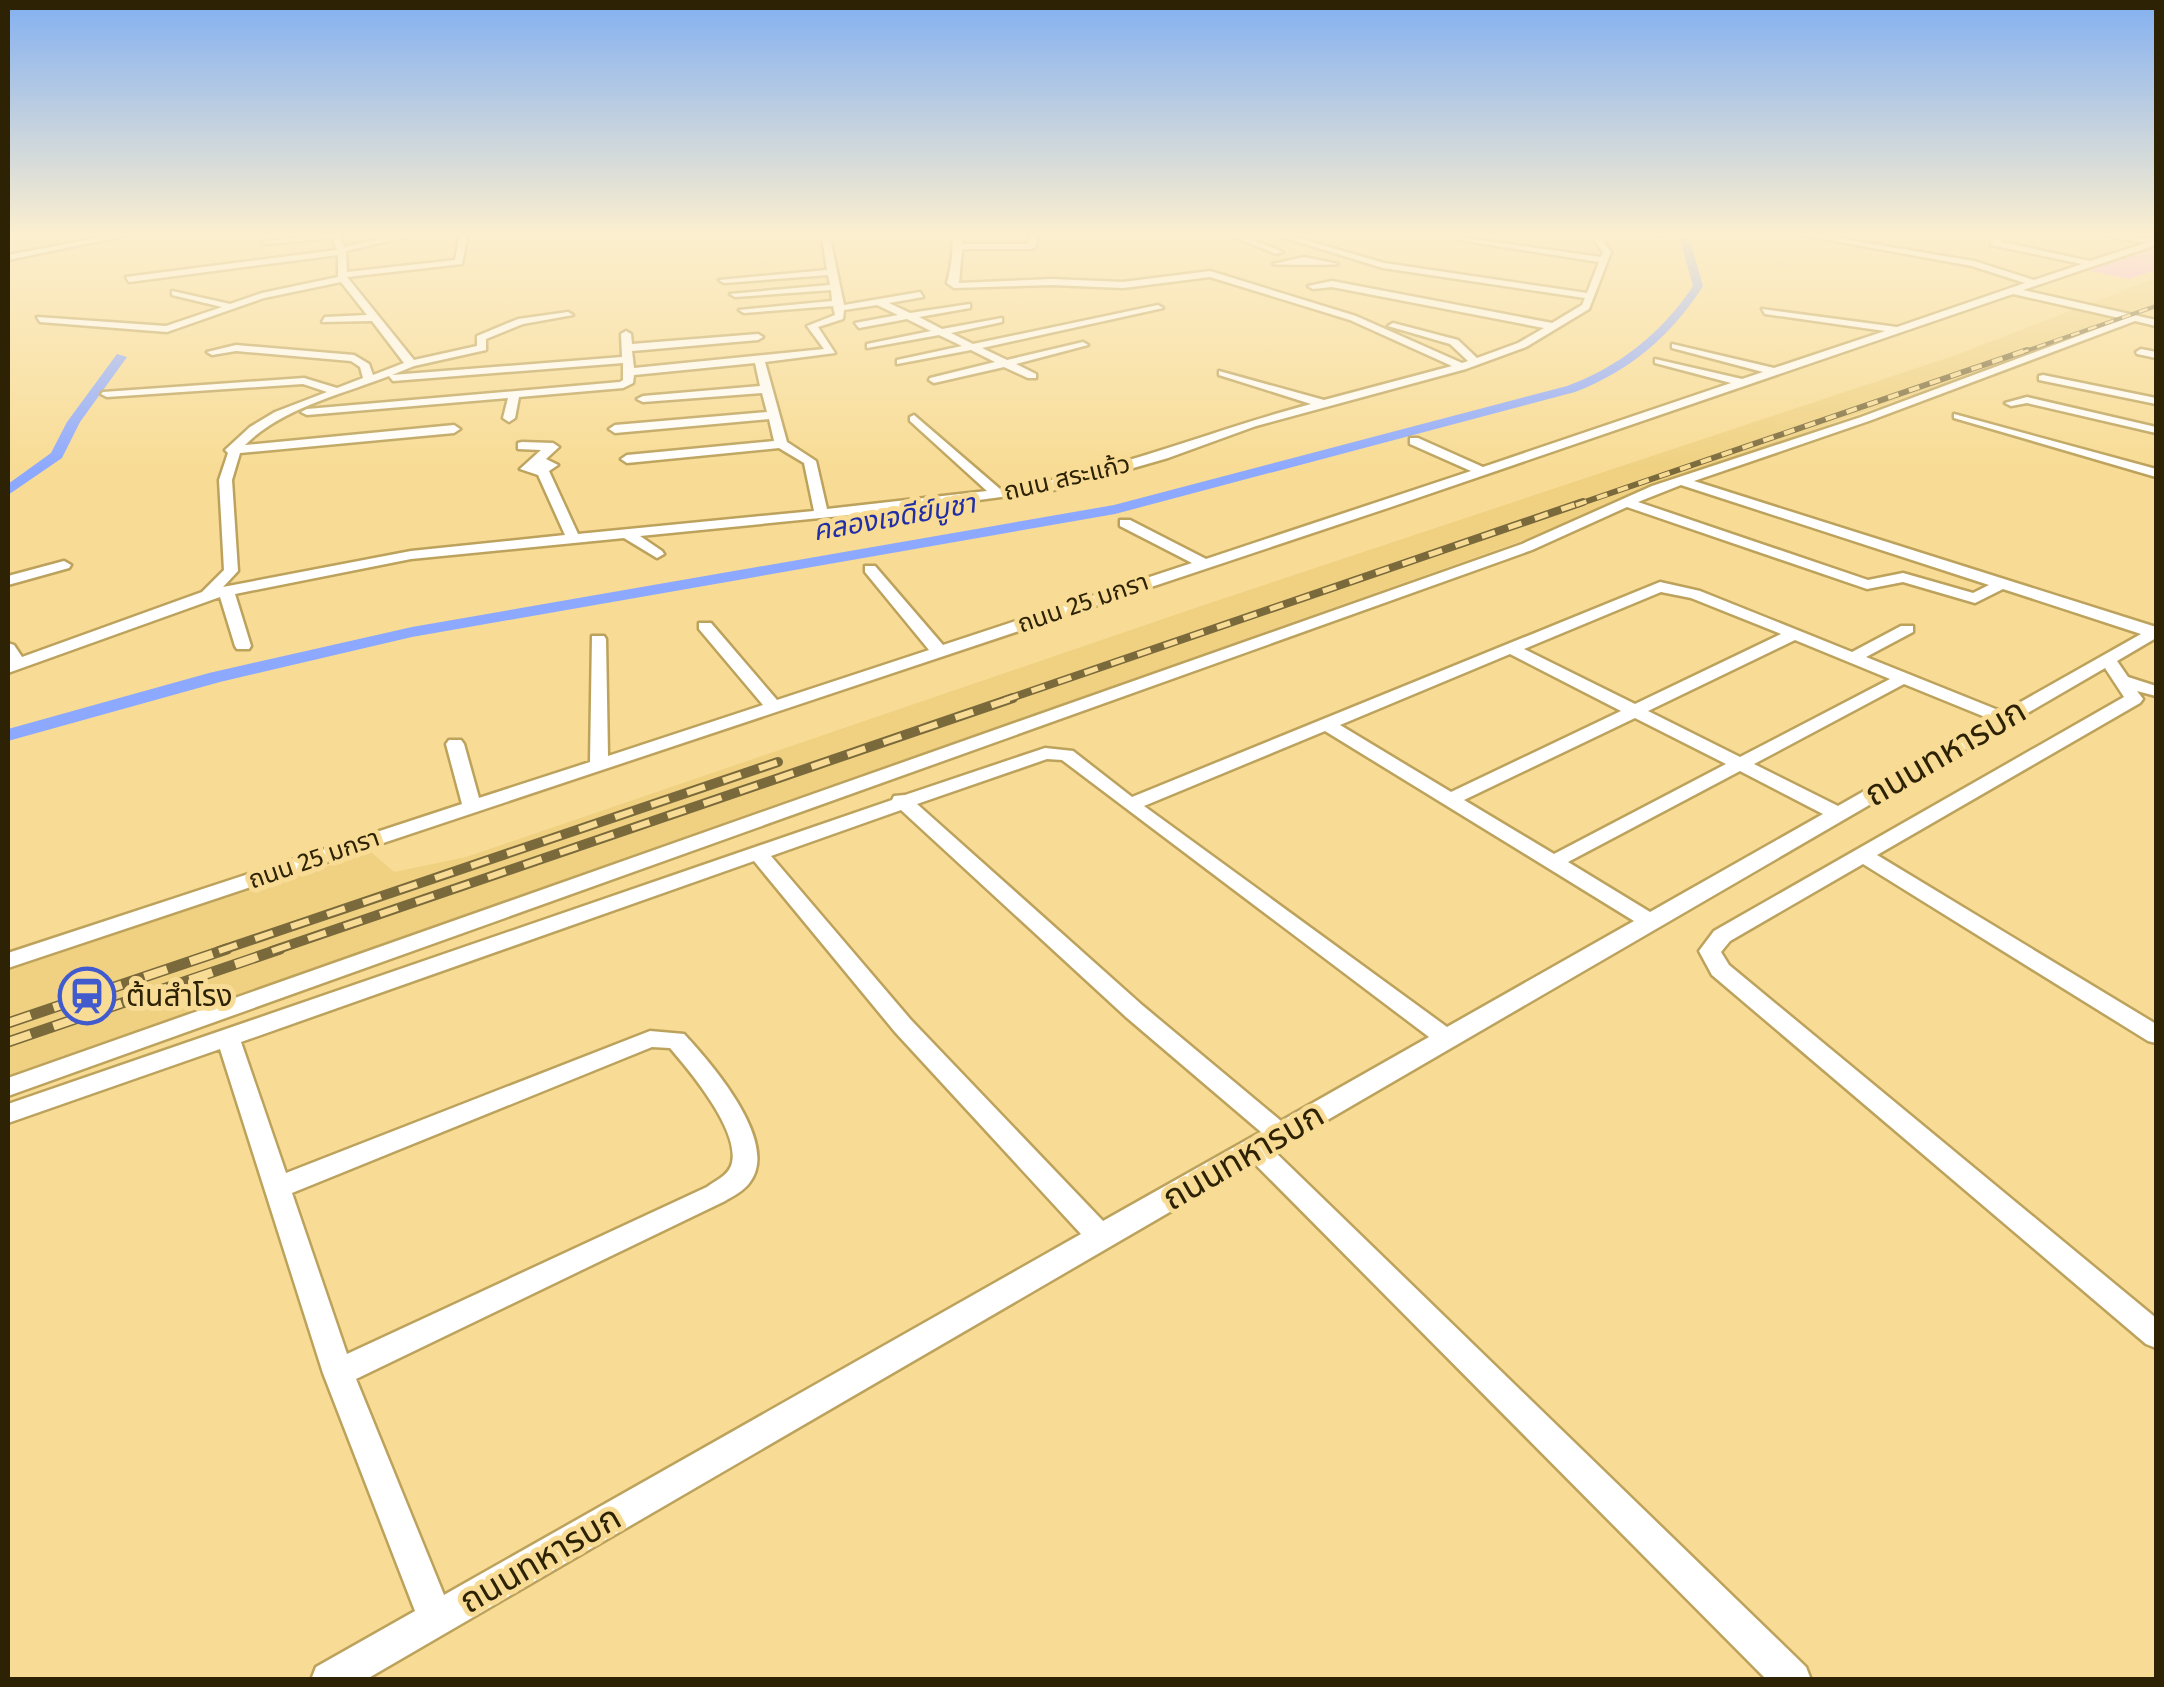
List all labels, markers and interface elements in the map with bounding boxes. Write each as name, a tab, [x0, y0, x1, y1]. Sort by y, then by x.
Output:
street label: ถนน สระแก้ว	[1001, 449, 1133, 507]
water label: คลองเจดีย์บูชา	[810, 486, 979, 548]
street label: ถนน 25 มกรา	[1014, 567, 1152, 639]
street label: ถนนทหารบก	[1857, 689, 2033, 815]
street label: ถนน 25 มกรา	[245, 823, 383, 895]
station icon: ต้นสำโรง	[57, 966, 117, 1026]
place label: ต้นสำโรง	[126, 978, 233, 1014]
street label: ถนนทหารบก	[1155, 1093, 1331, 1219]
street label: ถนนทหารบก	[452, 1496, 628, 1622]

